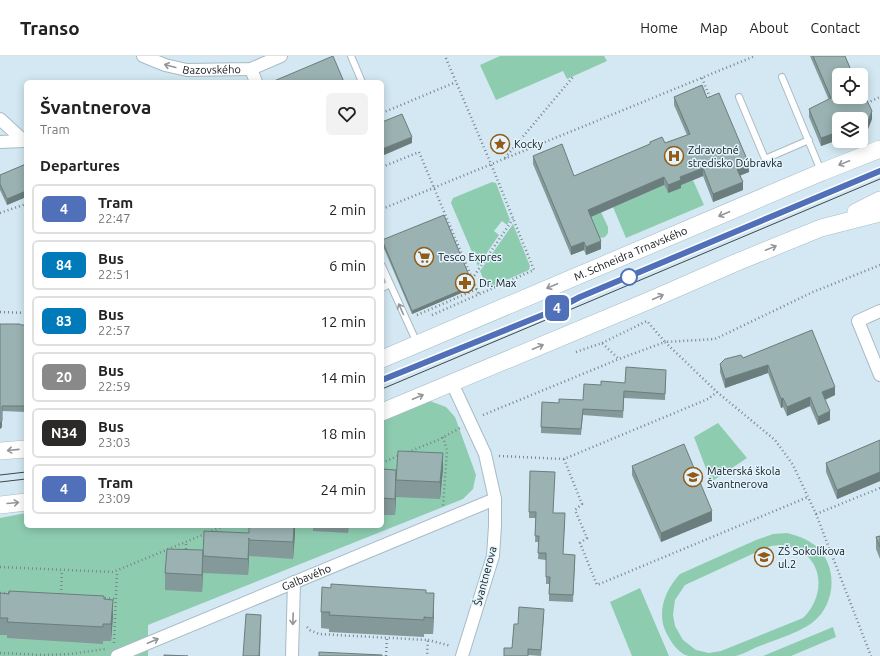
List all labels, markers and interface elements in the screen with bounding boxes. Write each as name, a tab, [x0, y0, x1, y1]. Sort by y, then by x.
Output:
text: Transo	[20, 17, 80, 39]
text: Home	[640, 20, 678, 36]
text: Map	[700, 20, 728, 36]
text: About	[750, 20, 789, 36]
text: Contact	[811, 20, 860, 36]
one-way arrow	[164, 62, 177, 69]
street label: Bazovského	[181, 63, 241, 76]
map controls	[832, 68, 868, 148]
button: locate	[832, 68, 868, 104]
button: heart	[326, 93, 368, 135]
text: Švantnerova	[40, 96, 151, 118]
button: layers	[832, 112, 868, 148]
text: Tram	[40, 122, 70, 136]
place icon: Kocky	[489, 133, 511, 155]
place label: Kocky	[514, 138, 544, 150]
place label: Zdravotné stredisko Dúbravka	[688, 144, 782, 169]
hospital icon: Zdravotné stredisko Dúbravka	[663, 145, 685, 167]
text: Departures	[40, 157, 120, 174]
one-way arrow	[838, 160, 850, 168]
text: Tram	[98, 194, 133, 211]
text: 4	[60, 201, 68, 217]
text: 2 min	[329, 201, 366, 218]
one-way arrow	[718, 210, 730, 218]
text: 22:47	[98, 211, 131, 225]
street label: M. Schneidra Trnavského	[572, 224, 689, 283]
one-way arrow	[765, 244, 777, 252]
supermarket icon: Tesco Expres	[413, 246, 435, 268]
text: Bus	[98, 250, 124, 267]
place label: Tesco Expres	[438, 251, 502, 263]
text: 84	[56, 257, 72, 273]
text: 6 min	[329, 257, 366, 274]
text: 22:51	[98, 267, 131, 281]
unlabelled marker	[620, 268, 638, 286]
pharmacy icon: Dr. Max	[454, 272, 476, 294]
place label: Dr. Max	[479, 277, 517, 289]
one-way arrow	[547, 283, 559, 290]
one-way arrow	[651, 293, 663, 300]
line badge: 4	[544, 295, 570, 321]
text: 4	[553, 300, 561, 316]
one-way arrow	[397, 304, 404, 316]
text: Bus	[98, 306, 124, 323]
text: 83	[56, 313, 72, 329]
text: 12 min	[320, 313, 366, 330]
text: 22:57	[98, 323, 131, 337]
one-way arrow	[532, 343, 544, 350]
text: Bus	[98, 362, 124, 379]
text: 20	[56, 369, 72, 385]
text: 14 min	[320, 369, 366, 386]
text: 22:59	[98, 379, 131, 393]
one-way arrow	[412, 393, 424, 400]
text: Bus	[98, 418, 124, 435]
text: N34	[51, 425, 77, 441]
text: 18 min	[320, 425, 366, 442]
text: 23:03	[98, 435, 131, 449]
one-way arrow	[7, 446, 20, 454]
place label: Materská škola Švantnerova	[707, 465, 780, 490]
school or university icon: Materská škola Švantnerova	[682, 466, 704, 488]
text: Tram	[98, 474, 133, 491]
text: 4	[60, 481, 68, 497]
text: 24 min	[320, 481, 366, 498]
text: 23:09	[98, 491, 131, 505]
one-way arrow	[6, 500, 19, 507]
place label: ZŠ Sokolíkova ul.2	[778, 544, 845, 570]
street label: Švantnerova	[470, 545, 499, 607]
school or university icon: ZŠ Sokolíkova ul.2	[753, 546, 775, 568]
street label: Galbavého	[280, 562, 333, 593]
one-way arrow	[289, 612, 297, 625]
one-way arrow	[147, 637, 159, 644]

